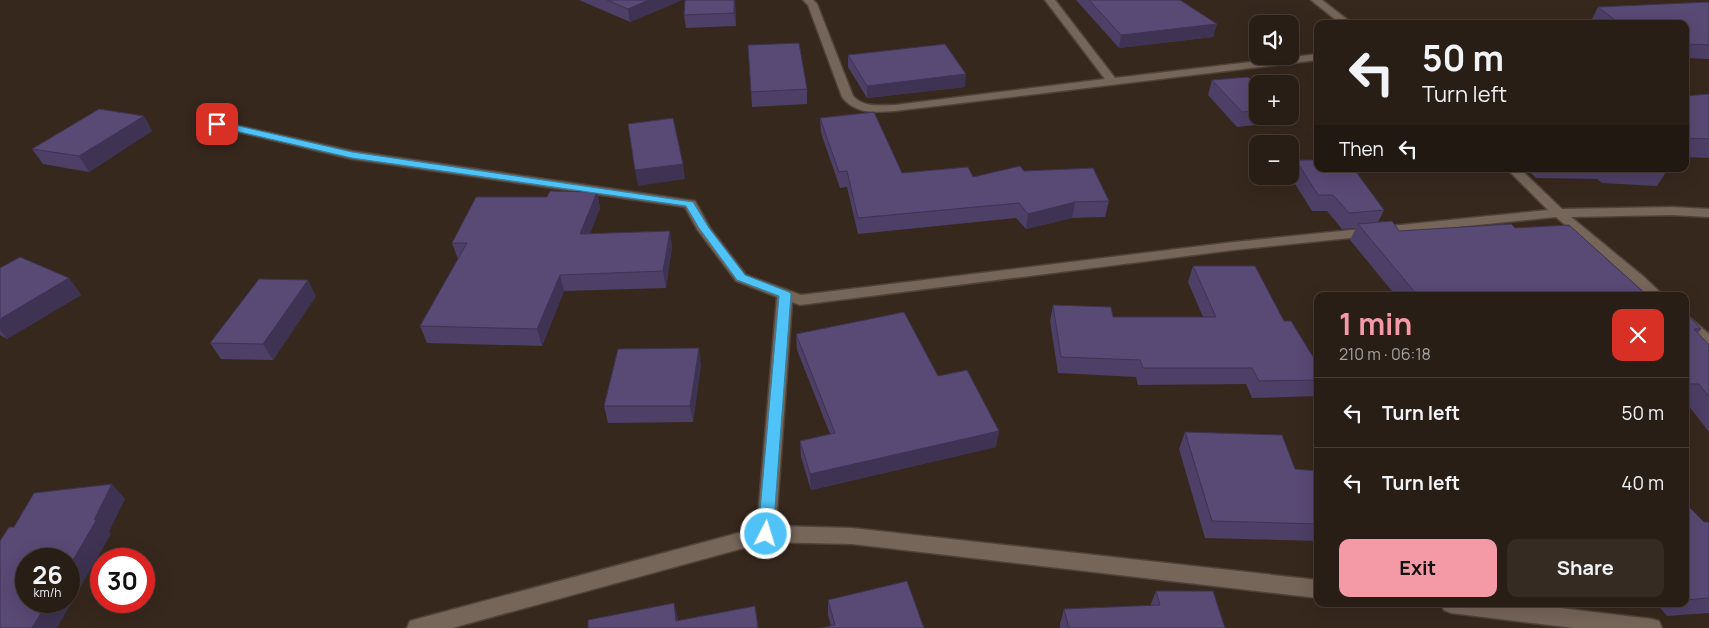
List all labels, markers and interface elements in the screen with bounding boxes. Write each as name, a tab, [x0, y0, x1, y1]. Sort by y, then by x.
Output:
map controls	[1249, 15, 1299, 185]
button: sound	[1249, 15, 1299, 65]
text: 50 m	[1422, 34, 1504, 82]
icon: left	[1339, 40, 1404, 105]
button: +	[1249, 75, 1299, 125]
text: Turn left	[1422, 79, 1507, 109]
pin	[196, 103, 238, 145]
icon: arrive	[203, 110, 231, 138]
button: −	[1249, 135, 1299, 185]
icon: left	[1394, 135, 1422, 163]
text: Then	[1339, 136, 1384, 162]
text: 1 min	[1339, 303, 1412, 344]
button: close	[1612, 309, 1664, 361]
text: 210 m · 06:18	[1339, 343, 1431, 365]
icon: left	[1339, 399, 1367, 427]
text: Turn left	[1382, 400, 1460, 426]
text: 50 m	[1622, 400, 1664, 426]
icon: left	[1339, 469, 1367, 497]
text: Turn left	[1382, 470, 1460, 496]
text: 40 m	[1621, 470, 1664, 496]
position arrow	[739, 507, 791, 559]
button: Exit	[1339, 539, 1497, 597]
button: Share	[1507, 539, 1664, 597]
speed limit sign: 30	[90, 548, 155, 613]
text: 26	[32, 557, 63, 592]
text: km/h	[34, 584, 61, 601]

